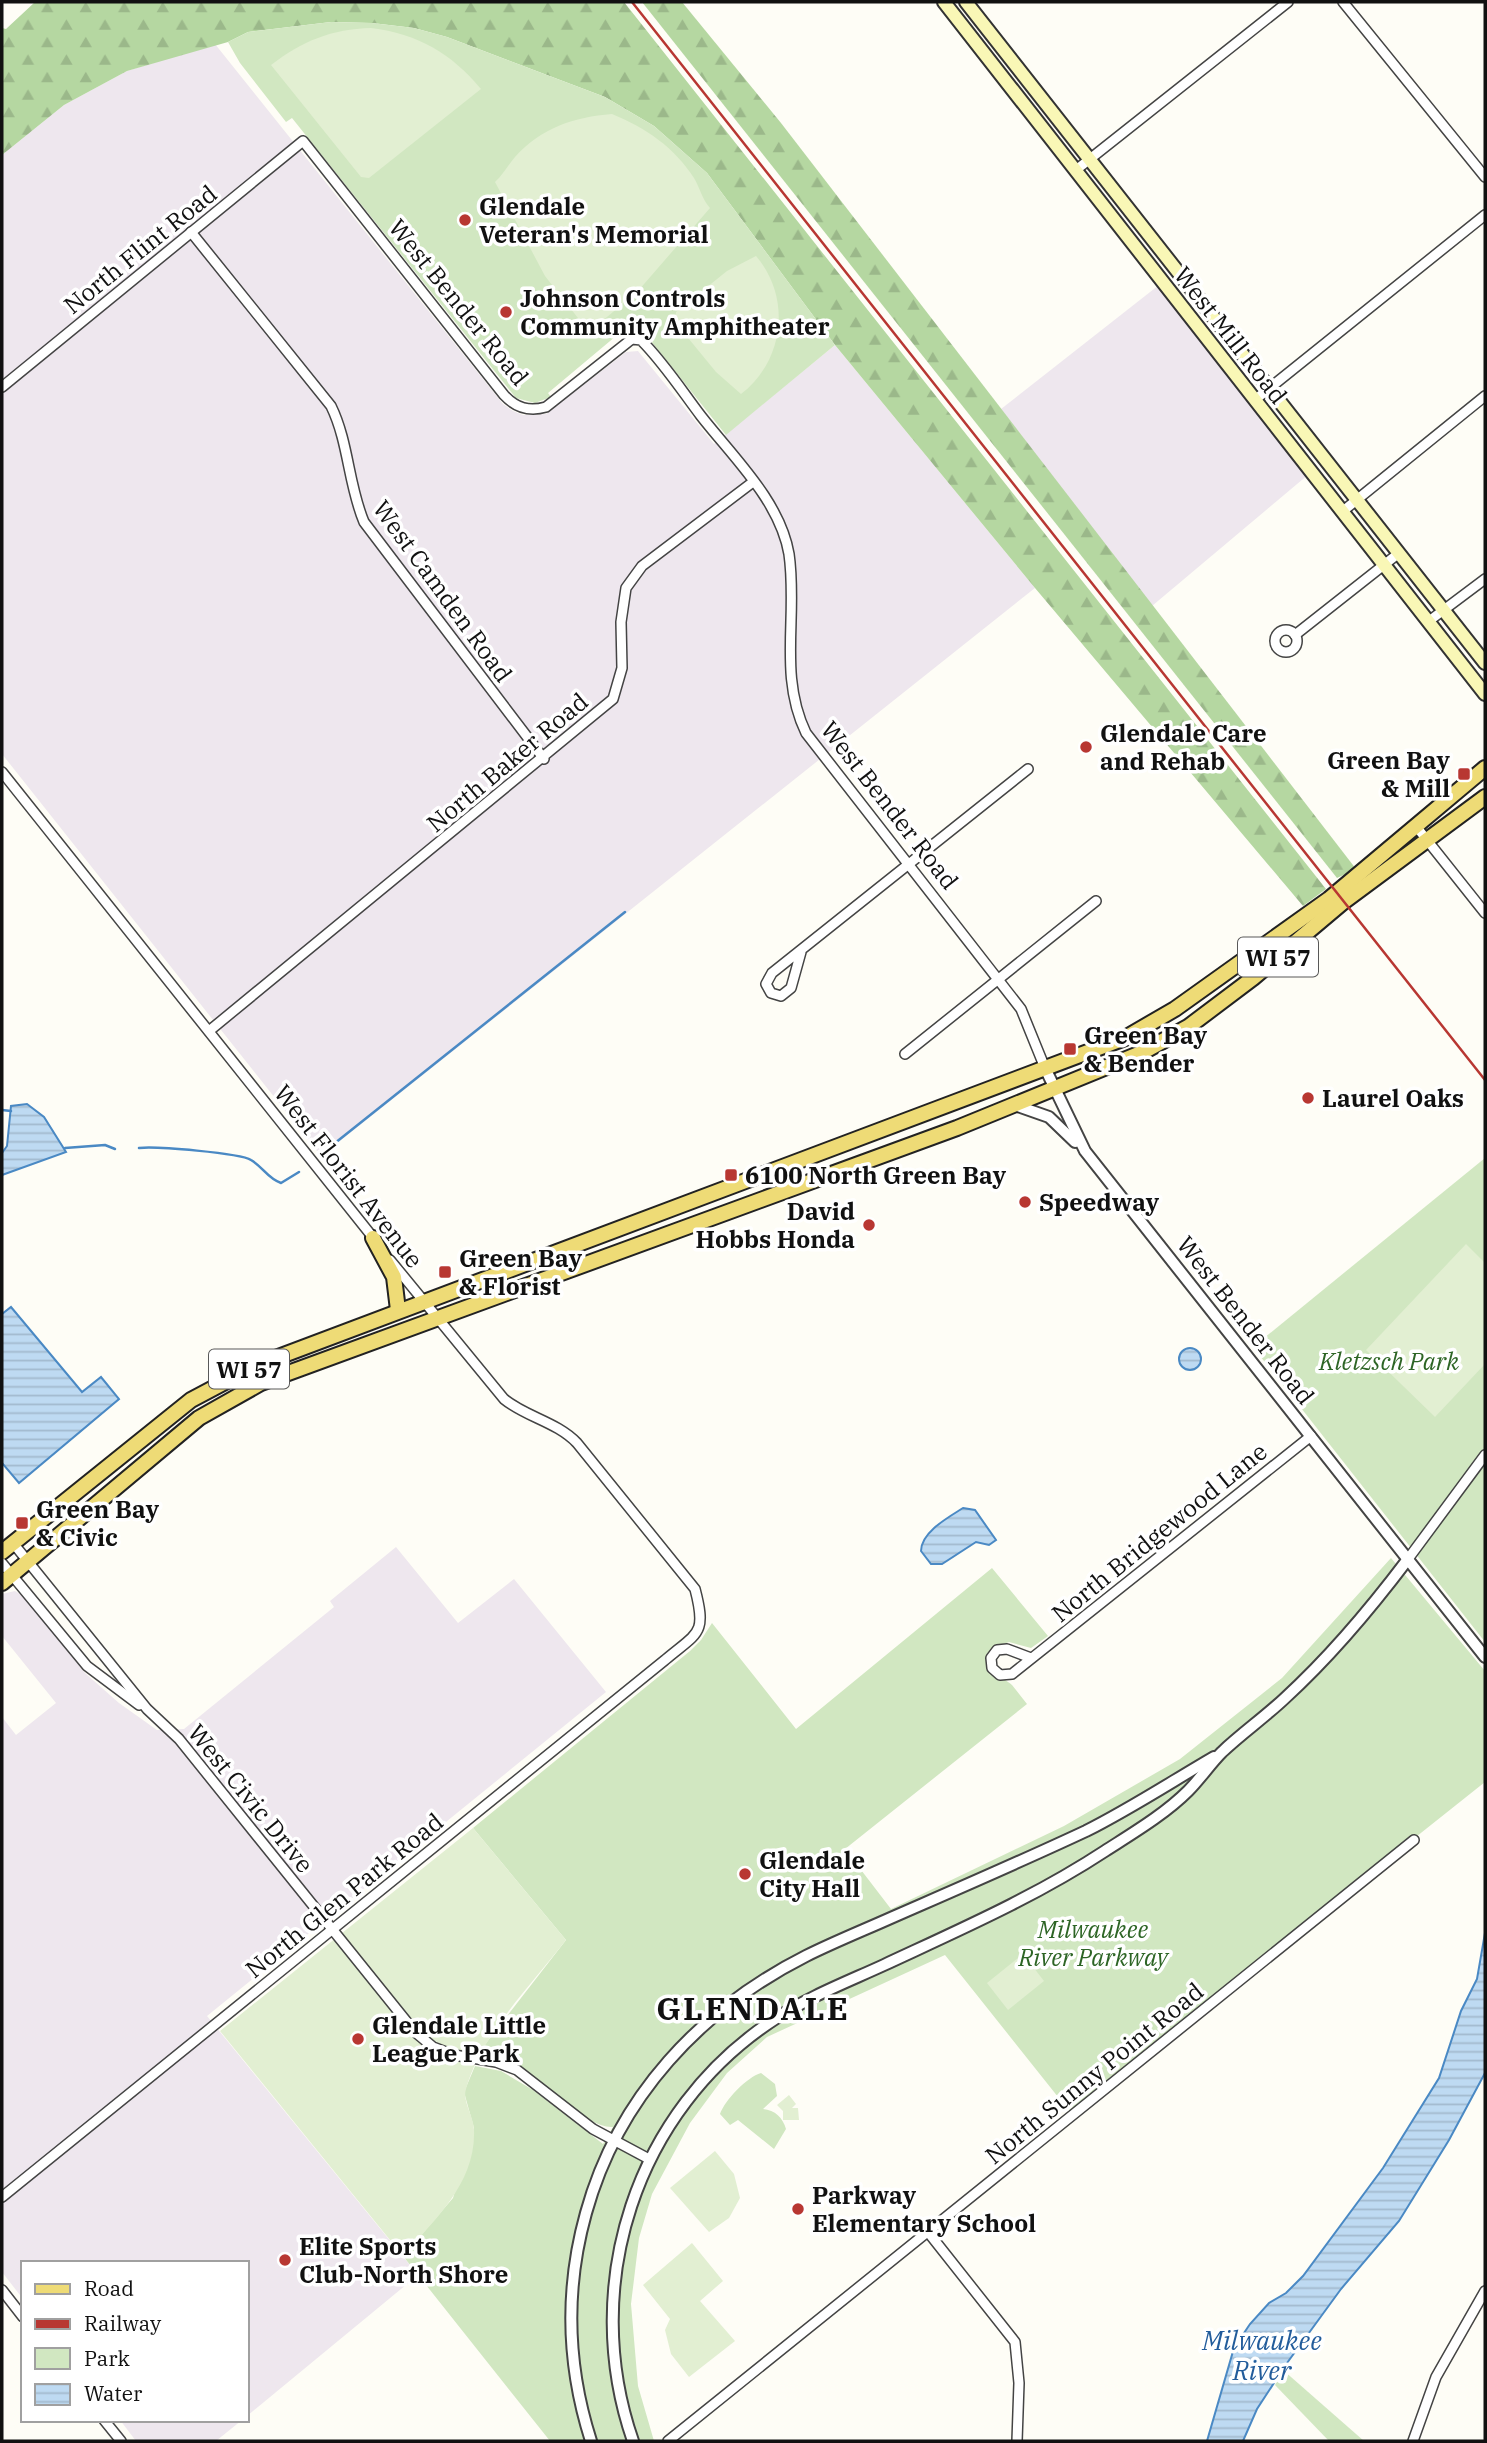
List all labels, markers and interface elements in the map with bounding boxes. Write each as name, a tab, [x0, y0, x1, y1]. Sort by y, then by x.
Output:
street label: North Flint Road	[57, 177, 223, 321]
place label: Glendale Veteran's Memorial	[479, 190, 709, 250]
street label: West Bender Road	[382, 212, 536, 392]
marker: Glendale Veteran's Memorial	[457, 212, 473, 228]
street label: West Mill Road	[1167, 260, 1295, 410]
place label: Johnson Controls Community Amphitheater	[520, 282, 830, 342]
marker: Johnson Controls Community Amphitheater	[498, 304, 514, 320]
street label: West Camden Road	[366, 494, 520, 688]
street label: North Baker Road	[420, 685, 594, 839]
street label: West Bender Road	[814, 714, 966, 896]
place label: Glendale Care and Rehab	[1100, 717, 1267, 777]
marker: Glendale Care and Rehab	[1078, 739, 1094, 755]
place label: Green Bay & Mill	[1327, 744, 1450, 804]
marker: Green Bay & Mill	[1456, 766, 1472, 782]
road number: WI 57	[1238, 938, 1318, 976]
place label: Green Bay & Bender	[1084, 1019, 1207, 1079]
marker: Green Bay & Bender	[1062, 1041, 1078, 1057]
street label: West Florist Avenue	[267, 1078, 431, 1274]
place label: Laurel Oaks	[1322, 1082, 1464, 1114]
marker: Laurel Oaks	[1300, 1090, 1316, 1106]
place label: 6100 North Green Bay	[745, 1159, 1007, 1191]
marker: 6100 North Green Bay	[723, 1167, 739, 1183]
place label: Speedway	[1039, 1186, 1160, 1218]
marker: Speedway	[1017, 1194, 1033, 1210]
place label: David Hobbs Honda	[696, 1195, 855, 1255]
marker: David Hobbs Honda	[861, 1217, 877, 1233]
street label: West Bender Road	[1170, 1229, 1322, 1411]
place label: Green Bay & Florist	[459, 1242, 582, 1302]
marker: Green Bay & Florist	[437, 1264, 453, 1280]
park label: Kletzsch Park	[1318, 1345, 1459, 1377]
road number: WI 57	[209, 1350, 289, 1388]
street label: North Bridgewood Lane	[1045, 1435, 1273, 1629]
place label: Green Bay & Civic	[36, 1493, 159, 1553]
marker: Green Bay & Civic	[14, 1515, 30, 1531]
street label: West Civic Drive	[181, 1717, 321, 1879]
street label: North Glen Park Road	[239, 1805, 449, 1985]
place label: Glendale City Hall	[759, 1844, 865, 1904]
marker: Glendale City Hall	[737, 1866, 753, 1882]
park label: Milwaukee River Parkway	[1017, 1913, 1170, 1973]
street label: North Sunny Point Road	[978, 1975, 1210, 2171]
district label: GLENDALE	[656, 1987, 850, 2029]
place label: Glendale Little League Park	[372, 2009, 546, 2069]
marker: Glendale Little League Park	[350, 2031, 366, 2047]
place label: Parkway Elementary School	[812, 2179, 1036, 2239]
marker: Parkway Elementary School	[790, 2201, 806, 2217]
place label: Elite Sports Club-North Shore	[299, 2230, 508, 2290]
marker: Elite Sports Club-North Shore	[277, 2252, 293, 2268]
legend	[21, 2261, 248, 2422]
text: Road	[84, 2274, 134, 2302]
text: Railway	[84, 2309, 162, 2337]
water label: Milwaukee River	[1201, 2323, 1322, 2387]
text: Park	[84, 2344, 131, 2372]
text: Water	[84, 2379, 143, 2407]

